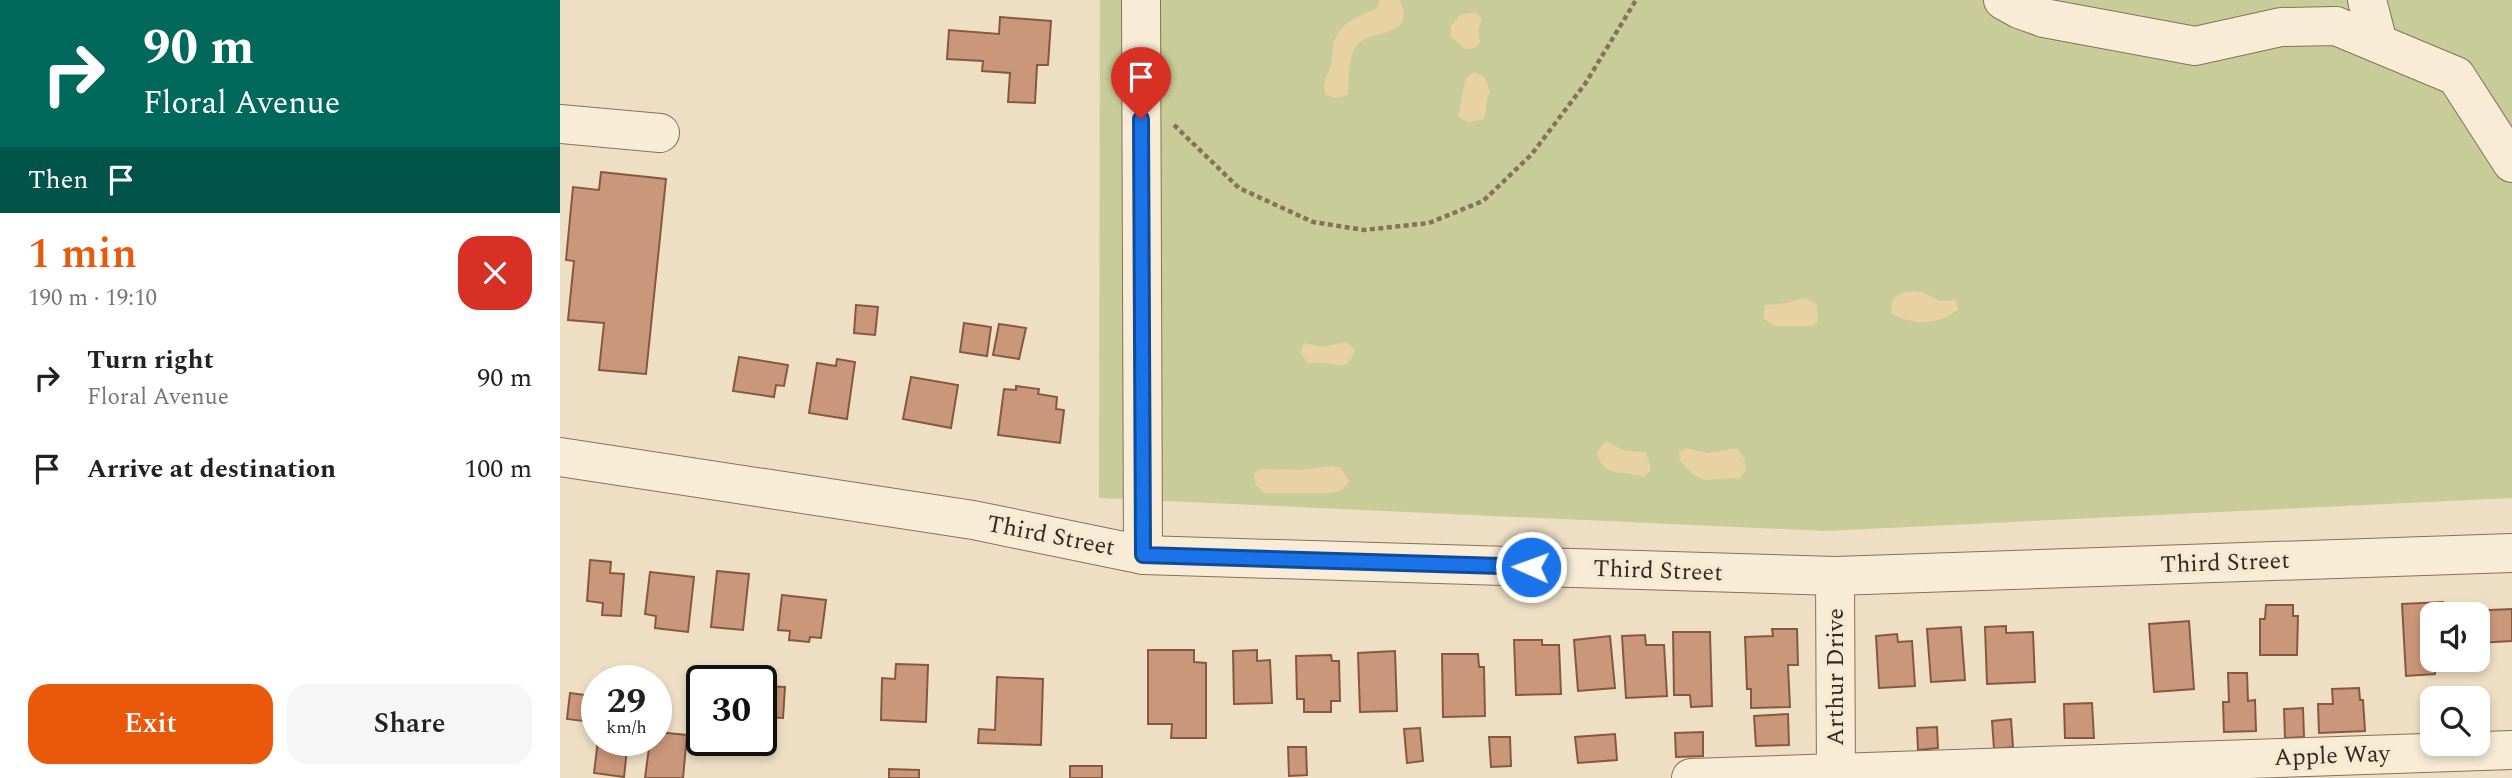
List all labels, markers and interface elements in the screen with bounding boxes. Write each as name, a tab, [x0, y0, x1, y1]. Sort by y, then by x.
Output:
text: 90 m	[143, 11, 254, 86]
icon: right	[28, 28, 119, 119]
pin	[1111, 47, 1171, 119]
icon: arrive	[1122, 58, 1160, 96]
text: Floral Avenue	[143, 79, 340, 128]
text: Then	[28, 160, 88, 200]
icon: arrive	[102, 161, 140, 199]
text: 1 min	[28, 223, 137, 286]
button: close	[458, 236, 532, 310]
text: 190 m · 19:10	[28, 281, 157, 316]
text: Turn right	[87, 340, 214, 380]
text: 90 m	[477, 358, 532, 398]
icon: right	[28, 359, 66, 397]
text: Floral Avenue	[87, 380, 229, 415]
text: Arrive at destination	[87, 449, 336, 489]
text: 100 m	[464, 449, 532, 489]
icon: arrive	[28, 450, 66, 488]
street label: Third Street	[984, 506, 1118, 566]
position arrow	[1494, 530, 1568, 604]
street label: Third Street	[2160, 543, 2290, 583]
street label: Third Street	[1593, 551, 1723, 591]
map controls	[2420, 602, 2490, 756]
button: sound	[2420, 602, 2490, 672]
street label: Arthur Drive	[1818, 608, 1854, 746]
speed limit sign: 30	[686, 665, 777, 756]
text: 29	[607, 675, 646, 728]
button: Exit	[28, 684, 273, 764]
button: Share	[287, 684, 532, 764]
button: search	[2420, 686, 2490, 756]
text: km/h	[606, 714, 647, 741]
street label: Apple Way	[2273, 736, 2392, 776]

